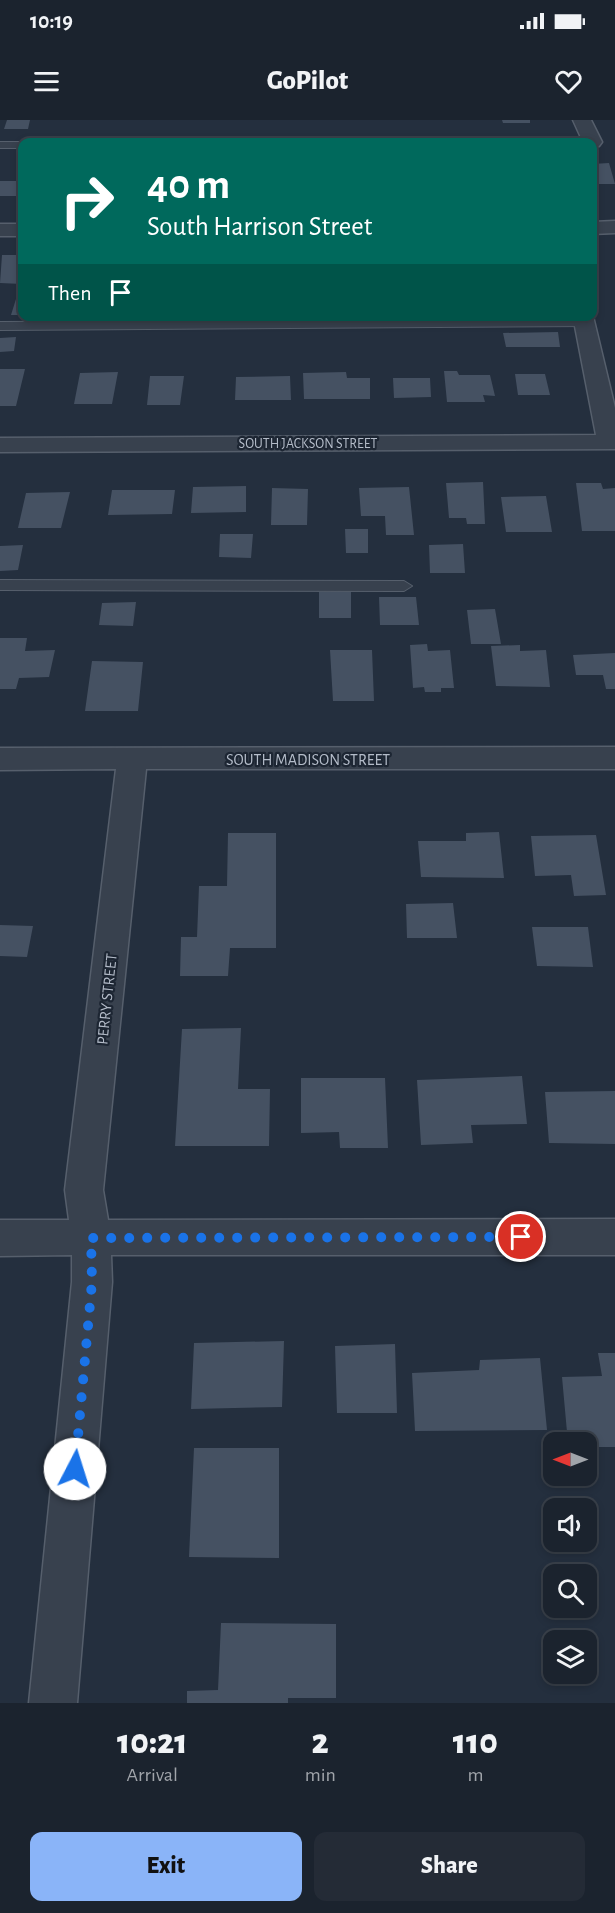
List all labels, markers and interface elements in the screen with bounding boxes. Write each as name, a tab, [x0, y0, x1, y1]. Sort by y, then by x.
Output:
text: 10:19	[30, 10, 73, 32]
icon: menu	[30, 65, 63, 98]
icon: heart	[552, 65, 585, 98]
text: GoPilot	[267, 67, 348, 94]
icon: right	[48, 162, 126, 240]
text: 40 m	[147, 164, 230, 206]
text: South Harrison Street	[147, 213, 372, 240]
icon: arrive	[104, 276, 137, 309]
text: Then	[48, 282, 92, 304]
street label: SOUTH JACKSON STREET	[239, 437, 378, 451]
street label: SOUTH MADISON STREET	[226, 752, 390, 768]
street label: PERRY STREET	[94, 953, 120, 1046]
pin	[495, 1211, 546, 1262]
icon: arrive	[504, 1220, 537, 1253]
north arrow	[543, 1432, 597, 1486]
map controls	[543, 1432, 597, 1684]
position arrow	[43, 1437, 107, 1501]
button: sound	[543, 1498, 597, 1552]
button: search	[543, 1564, 597, 1618]
button: layers	[543, 1630, 597, 1684]
text: 10:21	[117, 1724, 188, 1760]
text: 2	[312, 1724, 329, 1760]
text: 110	[453, 1724, 498, 1760]
text: Arrival	[127, 1765, 178, 1785]
text: min	[305, 1765, 336, 1785]
text: m	[467, 1765, 483, 1785]
button: Exit	[30, 1832, 302, 1901]
button: Share	[314, 1832, 585, 1901]

